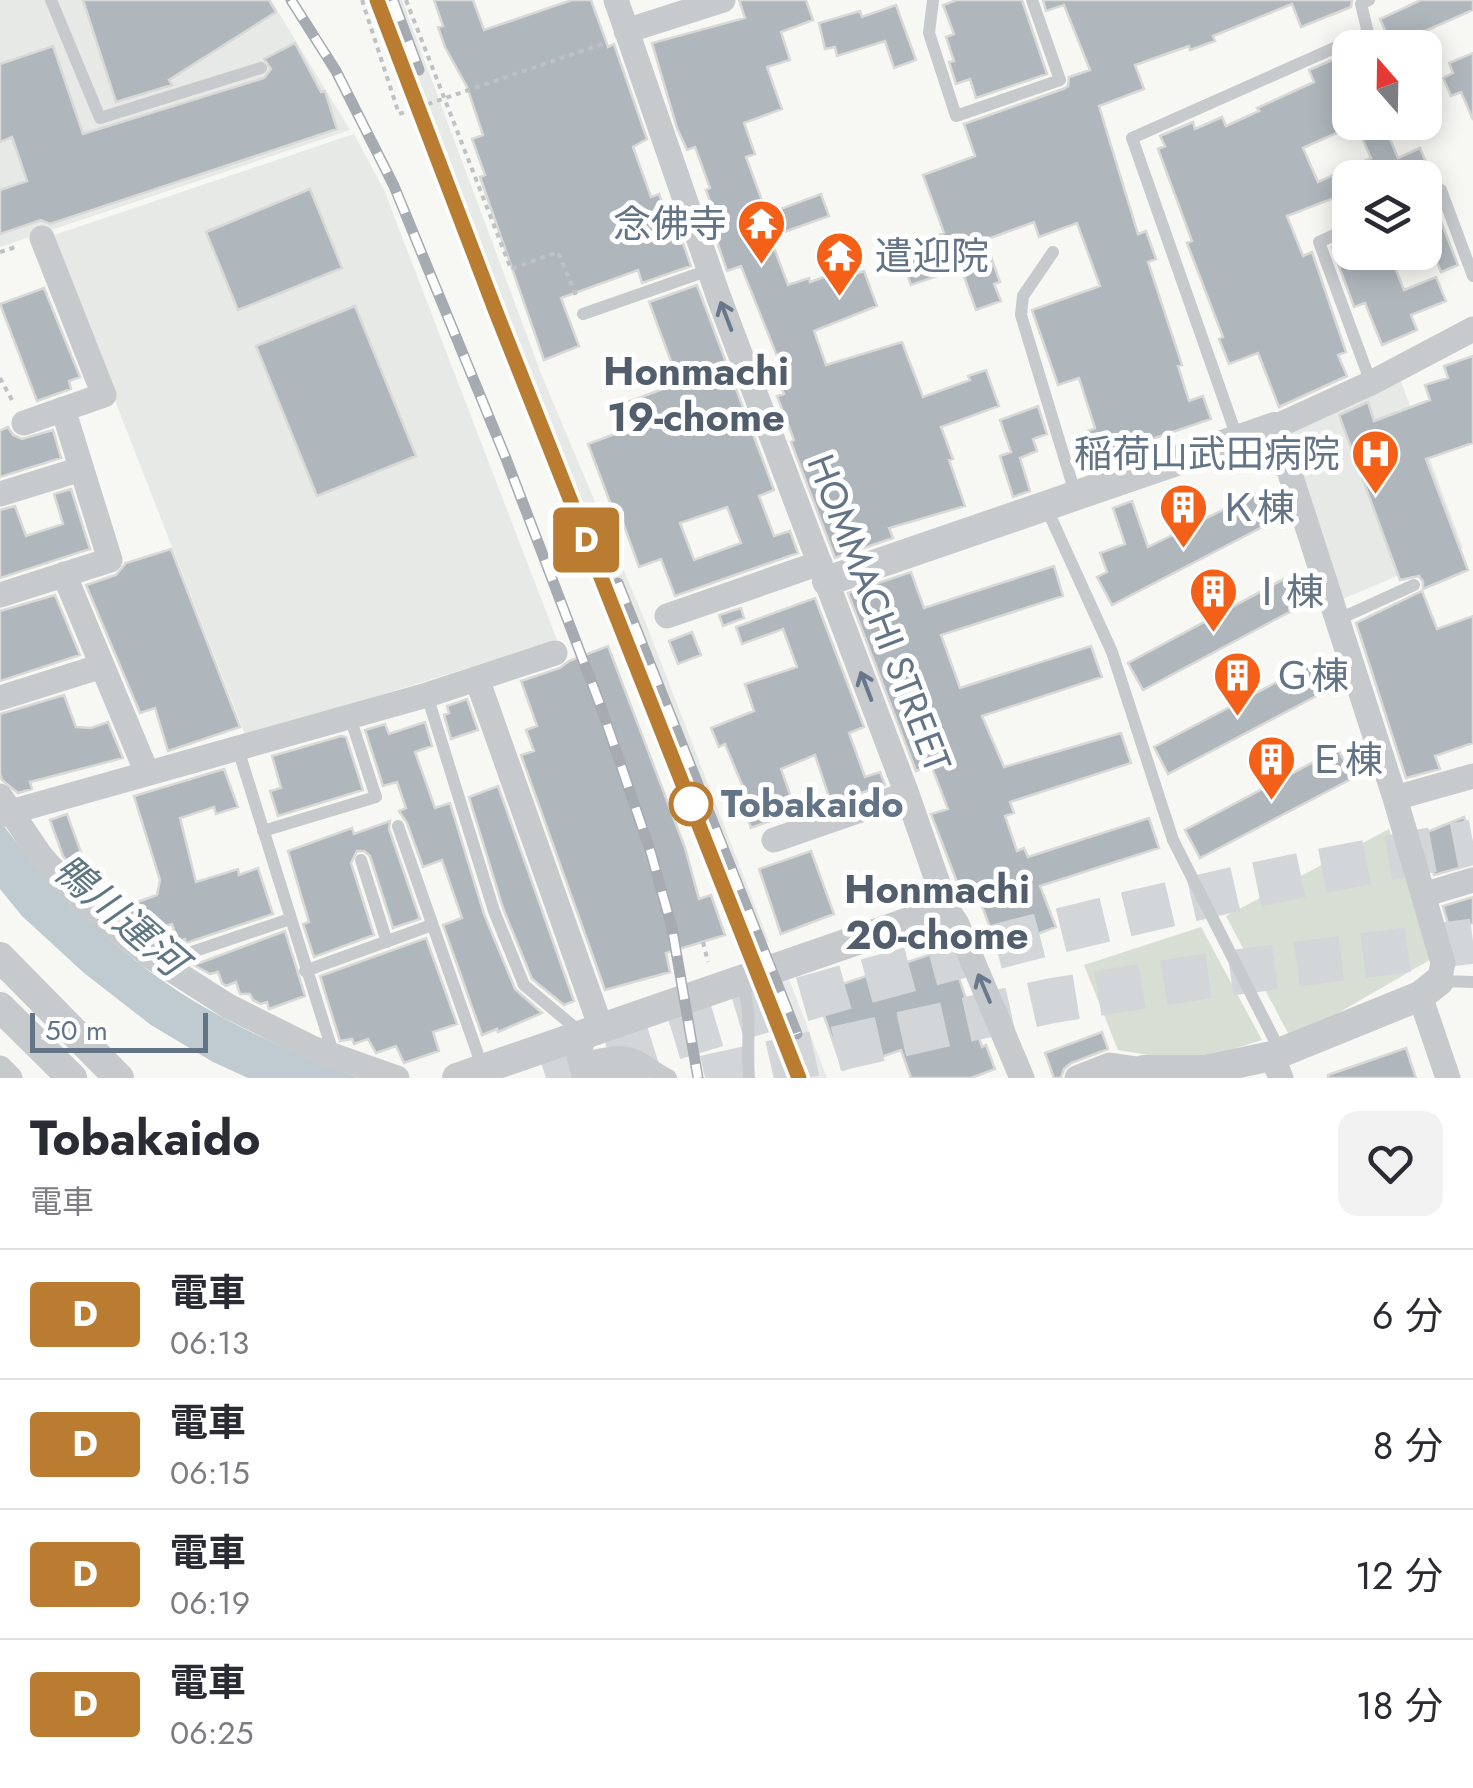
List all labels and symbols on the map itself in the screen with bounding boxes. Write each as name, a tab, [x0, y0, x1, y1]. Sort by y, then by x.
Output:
north arrow	[1332, 30, 1442, 140]
place label: 念佛寺	[613, 196, 727, 251]
temple icon: 念佛寺	[736, 198, 788, 266]
place label: 遣迎院	[875, 228, 989, 283]
temple icon: 遣迎院	[814, 230, 866, 298]
one-way arrow	[716, 302, 734, 333]
district label: Honmachi 19-chome	[603, 342, 789, 446]
place label: 稲荷山武田病院	[1074, 426, 1340, 481]
hospital icon: 稲荷山武田病院	[1349, 428, 1401, 496]
street label: HOMMACHI STREET	[794, 446, 965, 780]
place label: Ｋ棟	[1219, 480, 1295, 535]
building icon: Ｋ棟	[1158, 482, 1210, 550]
line badge: D	[554, 508, 618, 572]
place label: Ⅰ棟	[1248, 564, 1324, 619]
building icon: Ⅰ棟	[1187, 566, 1239, 634]
place label: Ｇ棟	[1273, 648, 1349, 703]
building icon: Ｇ棟	[1212, 650, 1264, 718]
one-way arrow	[856, 671, 874, 702]
place label: Ｅ棟	[1307, 732, 1383, 787]
building icon: Ｅ棟	[1246, 734, 1298, 802]
place label: Tobakaido	[721, 776, 904, 831]
marker: Tobakaido	[670, 783, 712, 825]
water label: 鴨川運河	[41, 841, 205, 994]
district label: Honmachi 20-chome	[844, 860, 1030, 964]
one-way arrow	[974, 973, 992, 1004]
scale bar	[30, 1008, 208, 1052]

